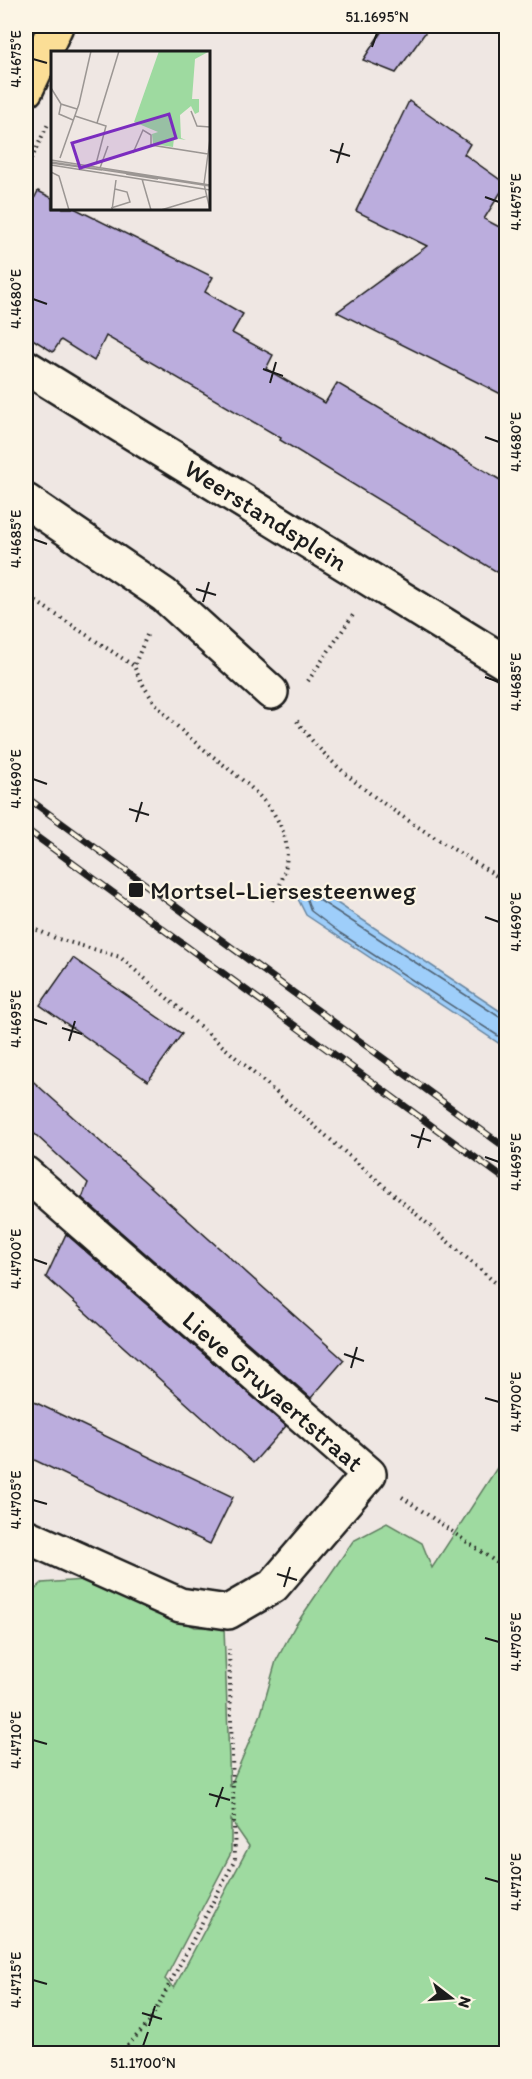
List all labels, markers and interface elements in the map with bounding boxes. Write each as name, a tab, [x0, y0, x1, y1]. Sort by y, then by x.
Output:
text: 51.1695°N	[345, 8, 409, 26]
text: 4.4675°E	[7, 30, 25, 88]
inset map	[51, 51, 210, 210]
text: 4.4675°E	[507, 173, 525, 231]
text: 4.4680°E	[7, 269, 25, 329]
text: 4.4680°E	[507, 412, 525, 472]
street label: Weerstandsplein	[178, 452, 354, 578]
text: 4.4685°E	[7, 510, 25, 568]
text: 4.4685°E	[507, 653, 525, 711]
text: 4.4690°E	[7, 749, 25, 809]
place label: Mortsel-Liersesteenweg	[150, 874, 417, 906]
marker: Mortsel-Liersesteenweg	[127, 881, 145, 899]
text: 4.4690°E	[507, 892, 525, 952]
text: 4.4695°E	[7, 990, 25, 1048]
text: 4.4695°E	[507, 1133, 525, 1191]
text: 4.4700°E	[7, 1229, 25, 1289]
street label: Lieve Gruyaertstraat	[176, 1304, 370, 1479]
text: 4.4700°E	[507, 1372, 525, 1432]
text: 4.4705°E	[7, 1471, 25, 1529]
text: 4.4705°E	[507, 1613, 525, 1671]
text: 4.4710°E	[7, 1711, 25, 1769]
text: 4.4710°E	[507, 1853, 525, 1911]
text: 4.4715°E	[7, 1952, 25, 2008]
north arrow	[421, 1968, 481, 2028]
text: N	[454, 1994, 476, 2010]
text: 51.1700°N	[110, 2054, 176, 2072]

